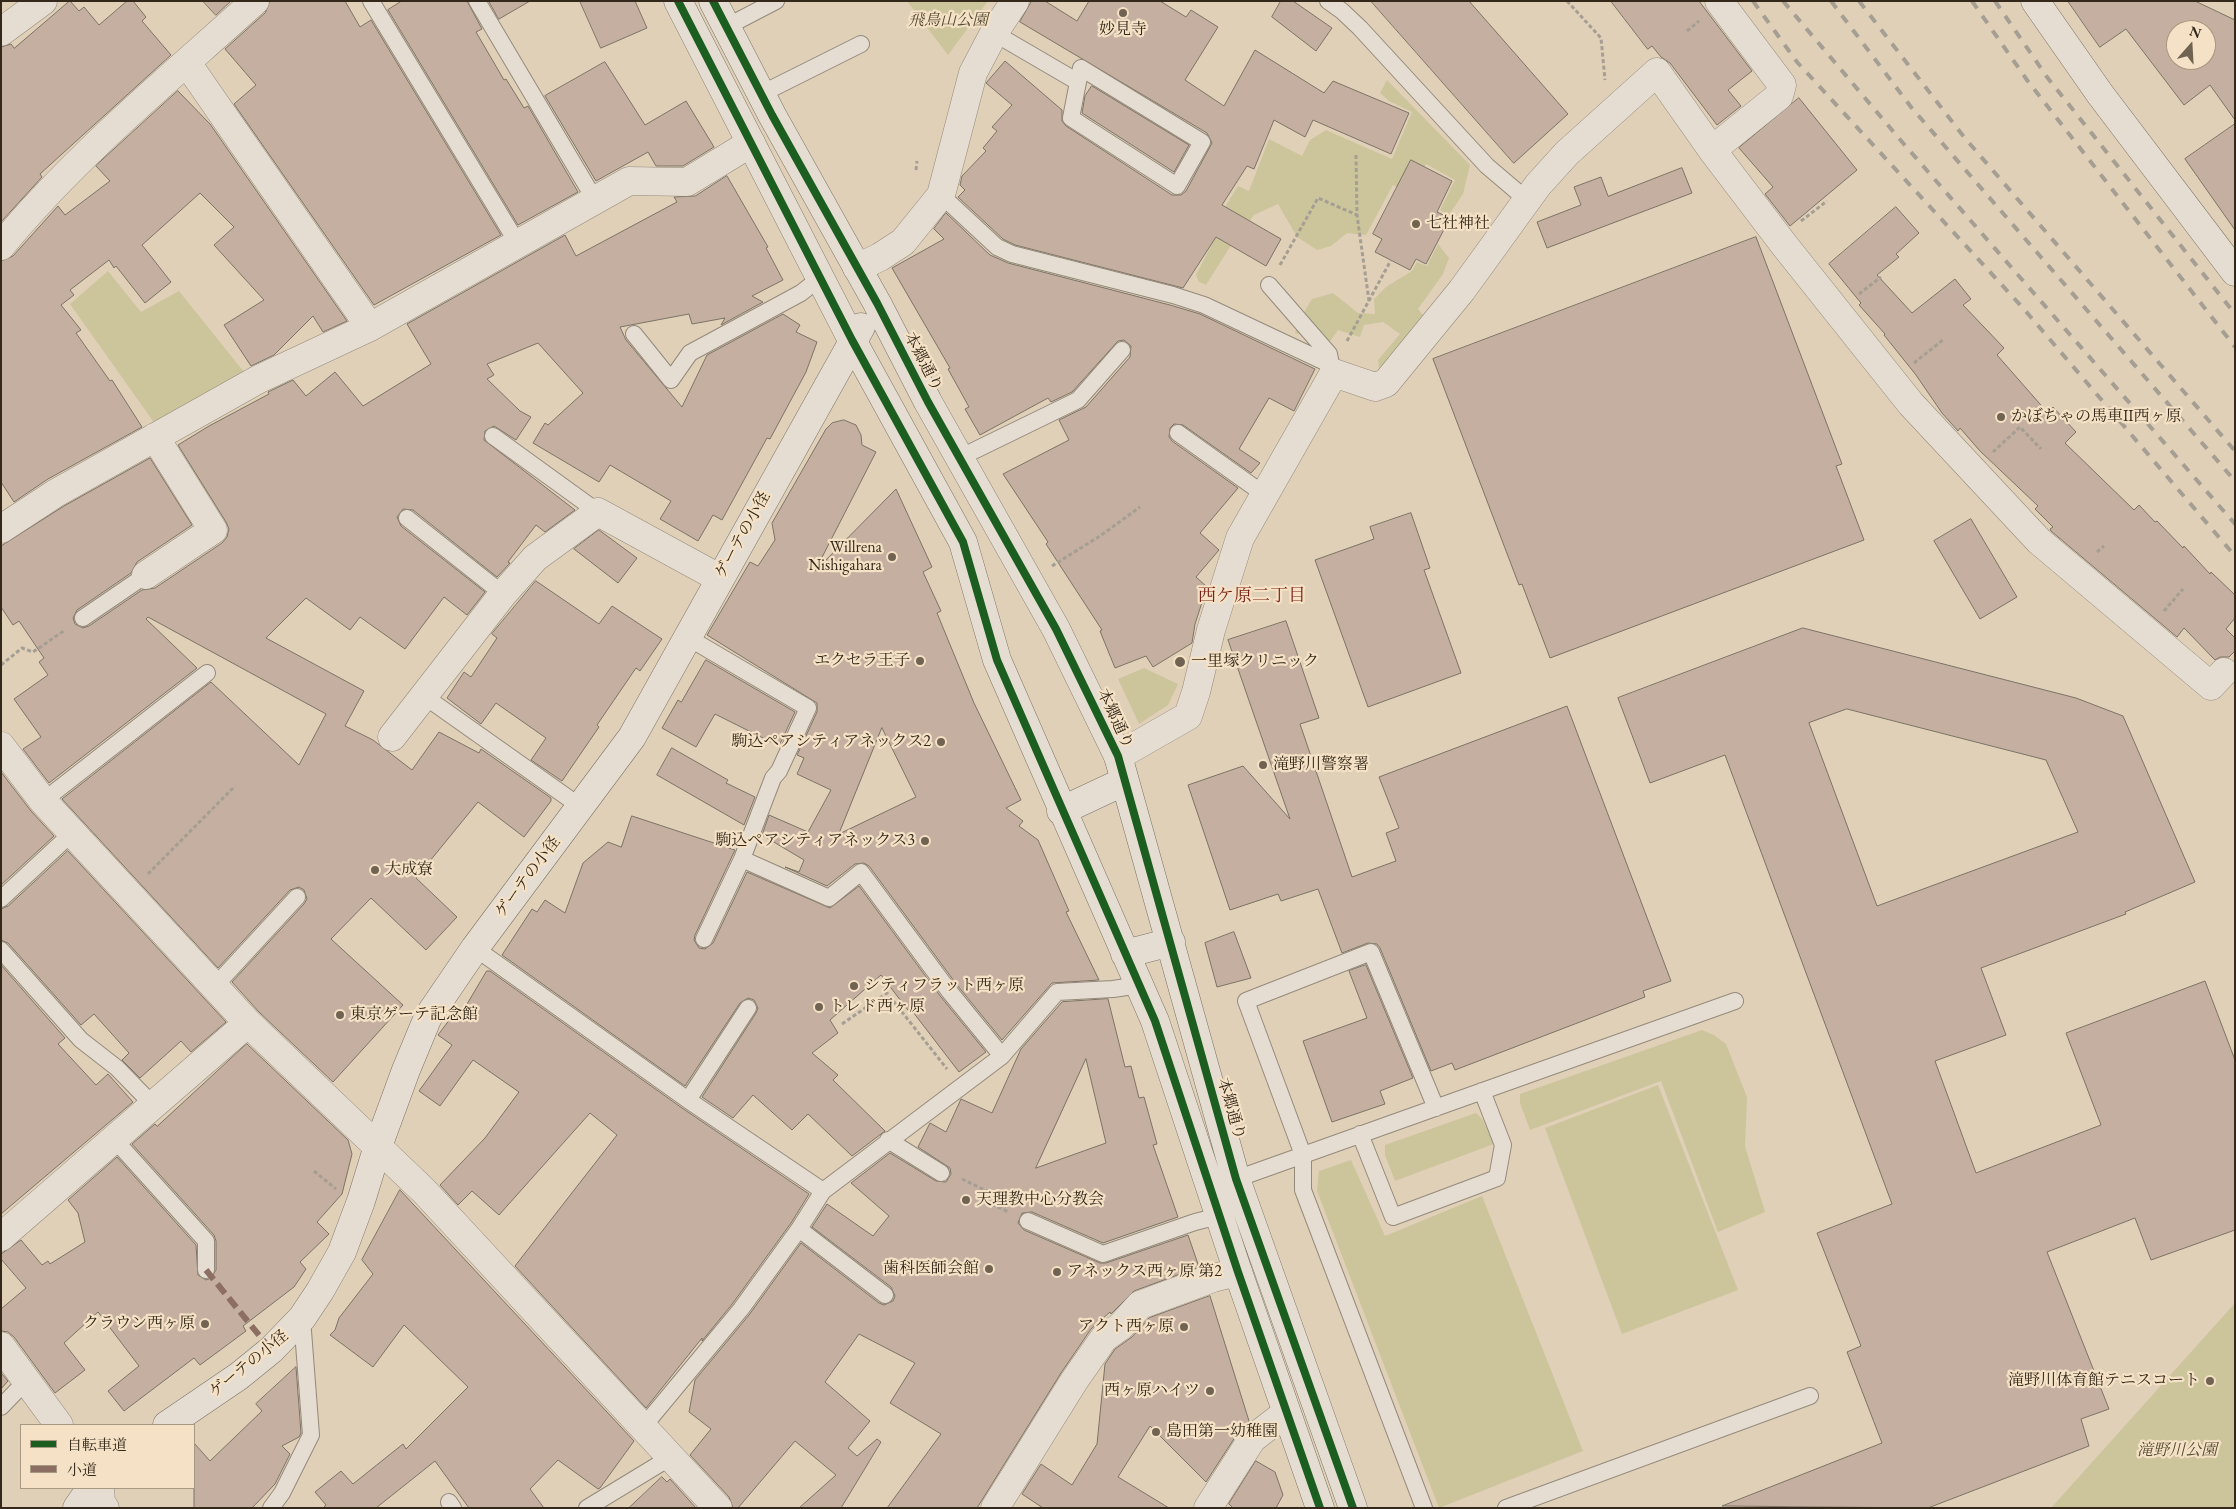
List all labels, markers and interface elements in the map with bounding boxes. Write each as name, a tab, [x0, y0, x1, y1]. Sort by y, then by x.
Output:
marker: 妙見寺	[1117, 7, 1129, 19]
park label: 飛鳥山公園	[908, 11, 988, 31]
place label: 妙見寺	[1099, 20, 1147, 40]
north arrow	[2166, 20, 2216, 70]
text: N	[2187, 21, 2204, 42]
place label: 七社神社	[1426, 214, 1490, 234]
marker: 七社神社	[1410, 218, 1422, 230]
street label: 本郷通り	[900, 329, 946, 395]
place label: かぼちゃの馬車Ⅱ西ヶ原	[2011, 407, 2182, 427]
marker: かぼちゃの馬車Ⅱ西ヶ原	[1995, 411, 2007, 423]
street label: ゲーテの小径	[711, 488, 775, 582]
place label: Willrena Nishigahara	[808, 538, 882, 576]
marker: Willrena Nishigahara	[886, 551, 898, 563]
district label: 西ケ原二丁目	[1198, 585, 1306, 607]
place label: エクセラ王子	[814, 651, 910, 671]
place label: 一里塚クリニック	[1191, 652, 1319, 672]
marker: エクセラ王子	[914, 655, 926, 667]
marker: 一里塚クリニック	[1173, 655, 1187, 669]
street label: 本郷通り	[1093, 686, 1137, 752]
place label: 駒込ペアシティアネックス2	[731, 732, 931, 752]
marker: 駒込ペアシティアネックス2	[935, 736, 947, 748]
place label: 滝野川警察署	[1273, 755, 1369, 775]
marker: 滝野川警察署	[1257, 759, 1269, 771]
place label: 駒込ペアシティアネックス3	[715, 831, 915, 851]
street label: ゲーテの小径	[491, 833, 565, 921]
marker: 駒込ペアシティアネックス3	[919, 835, 931, 847]
place label: 大成寮	[385, 860, 433, 880]
marker: 大成寮	[369, 864, 381, 876]
place label: シティフラット西ヶ原	[864, 976, 1024, 996]
marker: シティフラット西ヶ原	[848, 980, 860, 992]
place label: トレド西ヶ原	[829, 997, 925, 1017]
marker: トレド西ヶ原	[813, 1001, 825, 1013]
place label: 東京ゲーテ記念館	[350, 1005, 478, 1025]
marker: 東京ゲーテ記念館	[334, 1009, 346, 1021]
street label: 本郷通り	[1213, 1076, 1249, 1142]
place label: 天理教中心分教会	[976, 1190, 1104, 1210]
marker: 天理教中心分教会	[960, 1194, 972, 1206]
place label: 歯科医師会館	[883, 1259, 979, 1279]
place label: アネックス西ヶ原 第2	[1067, 1262, 1222, 1282]
marker: 歯科医師会館	[983, 1263, 995, 1275]
marker: アネックス西ヶ原 第2	[1051, 1266, 1063, 1278]
place label: クラウン西ヶ原	[83, 1314, 195, 1334]
place label: アクト西ヶ原	[1078, 1317, 1174, 1337]
marker: クラウン西ヶ原	[199, 1318, 211, 1330]
marker: アクト西ヶ原	[1178, 1321, 1190, 1333]
street label: ゲーテの小径	[206, 1326, 292, 1402]
place label: 滝野川体育館テニスコート	[2008, 1371, 2200, 1391]
marker: 滝野川体育館テニスコート	[2204, 1375, 2216, 1387]
place label: 西ヶ原ハイツ	[1104, 1381, 1200, 1401]
marker: 西ヶ原ハイツ	[1204, 1385, 1216, 1397]
place label: 島田第一幼稚園	[1166, 1422, 1278, 1442]
legend	[20, 1424, 195, 1489]
marker: 島田第一幼稚園	[1150, 1426, 1162, 1438]
text: 自転車道	[67, 1435, 127, 1454]
park label: 滝野川公園	[2137, 1441, 2217, 1461]
text: 小道	[67, 1460, 97, 1479]

